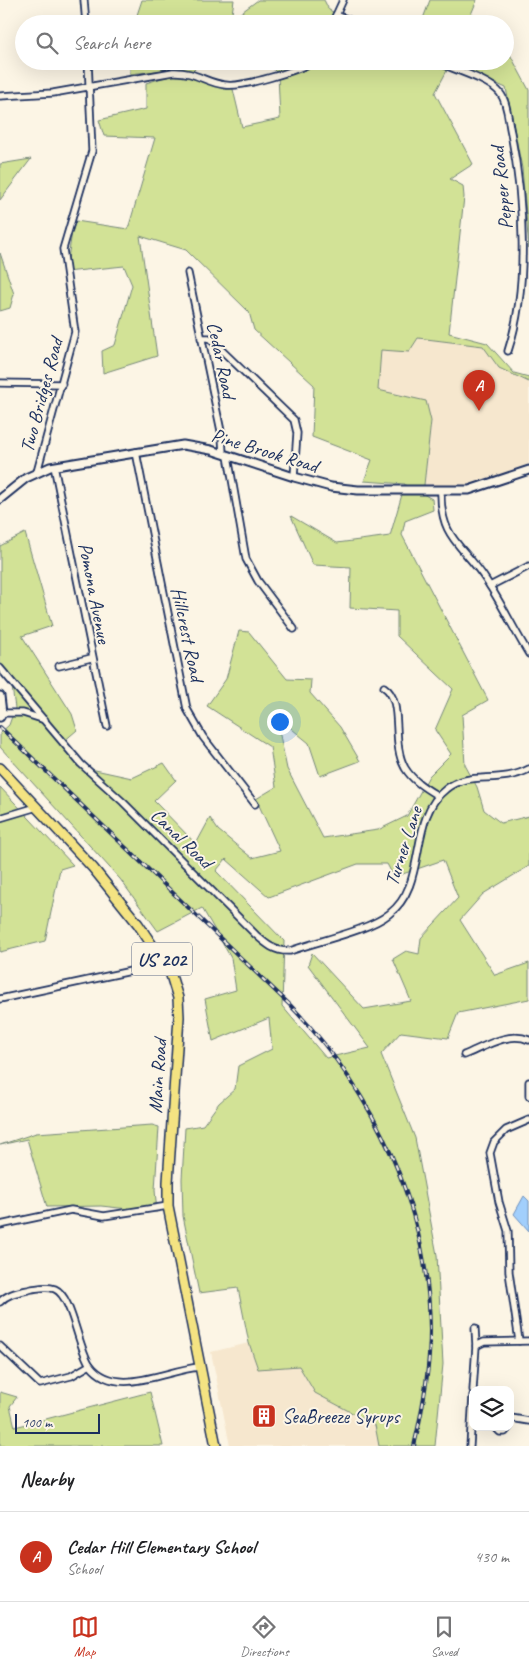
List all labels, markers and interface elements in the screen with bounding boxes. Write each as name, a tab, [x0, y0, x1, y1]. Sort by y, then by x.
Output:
search box	[15, 15, 514, 70]
icon: search	[33, 29, 61, 57]
text: Search here	[73, 31, 150, 55]
street label: Pepper Road	[484, 142, 518, 231]
street label: Cedar Road	[201, 320, 242, 404]
street label: Two Bridges Road	[14, 332, 70, 455]
pin: A	[463, 370, 495, 411]
street label: Pine Brook Road	[209, 422, 324, 479]
street label: Pomona Avenue	[72, 541, 117, 647]
street label: Hillcrest Road	[165, 585, 210, 687]
your location	[267, 709, 293, 735]
street label: Turner Lane	[379, 802, 428, 889]
street label: Canal Road	[145, 803, 220, 876]
road number: US 202	[132, 942, 192, 976]
street label: Main Road	[142, 1035, 173, 1114]
map controls	[469, 1386, 514, 1431]
button: layers	[469, 1386, 514, 1431]
building icon: SeaBreeze Syrups	[251, 1403, 277, 1429]
place label: SeaBreeze Syrups	[282, 1404, 402, 1429]
scale bar	[15, 1411, 100, 1434]
text: 100 m	[22, 1414, 52, 1431]
text: Nearby	[20, 1466, 73, 1492]
text: Cedar Hill Elementary School	[67, 1535, 255, 1559]
text: A	[32, 1547, 40, 1567]
text: 430 m	[475, 1547, 509, 1567]
text: School	[67, 1559, 101, 1579]
tab: Map	[71, 1613, 99, 1660]
tab: Directions	[240, 1613, 289, 1660]
tab: Saved	[430, 1613, 458, 1660]

